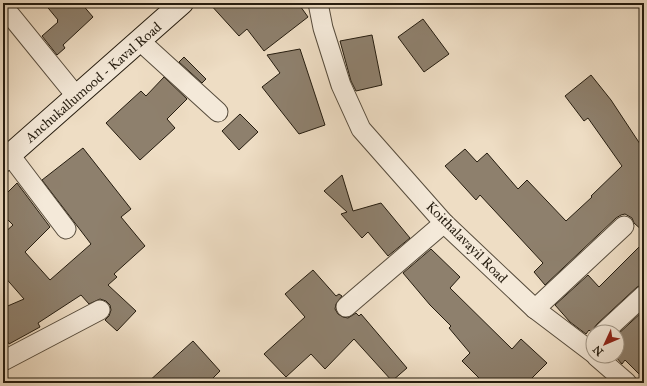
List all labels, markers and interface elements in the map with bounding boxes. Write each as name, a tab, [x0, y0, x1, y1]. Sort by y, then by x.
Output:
street label: Anchukallumood - Kaval Road	[21, 18, 165, 147]
street label: Koithalavayil Road	[422, 198, 511, 287]
north arrow	[585, 324, 625, 364]
text: N	[590, 342, 606, 358]

